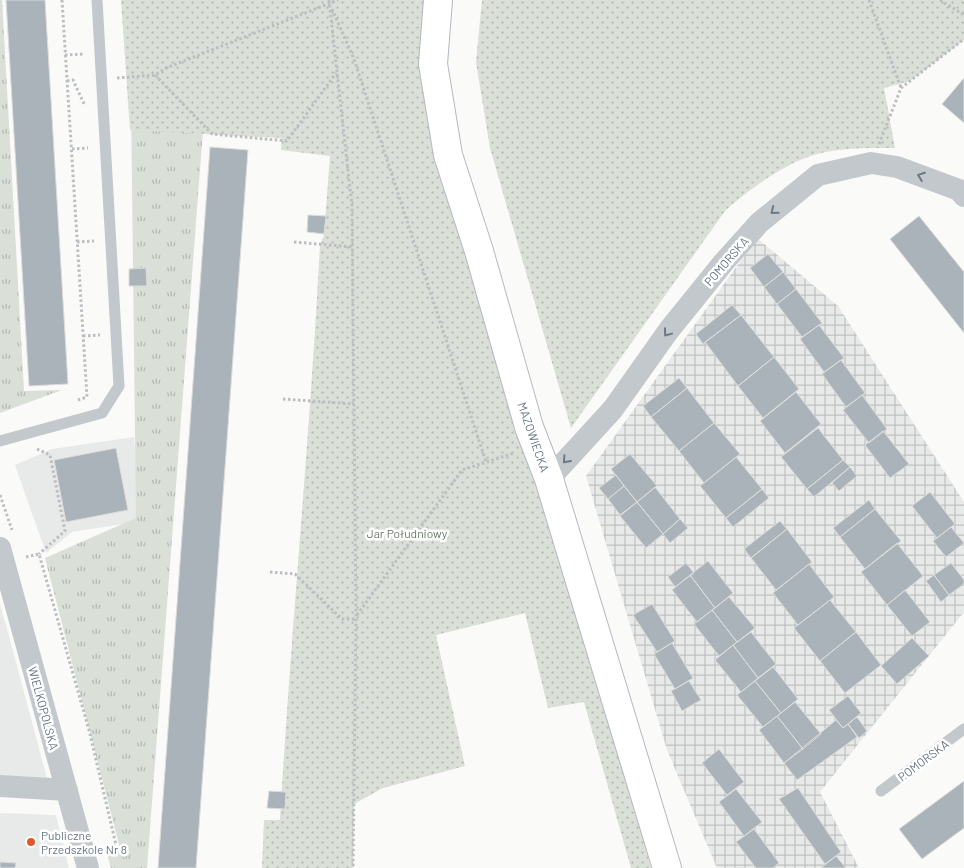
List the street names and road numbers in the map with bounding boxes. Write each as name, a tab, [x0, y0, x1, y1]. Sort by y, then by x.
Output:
street label: POMORSKA	[701, 234, 751, 288]
street label: MAZOWIECKA	[515, 400, 553, 474]
street label: WIELKOPOLSKA	[26, 665, 62, 751]
street label: POMORSKA	[895, 736, 951, 784]

